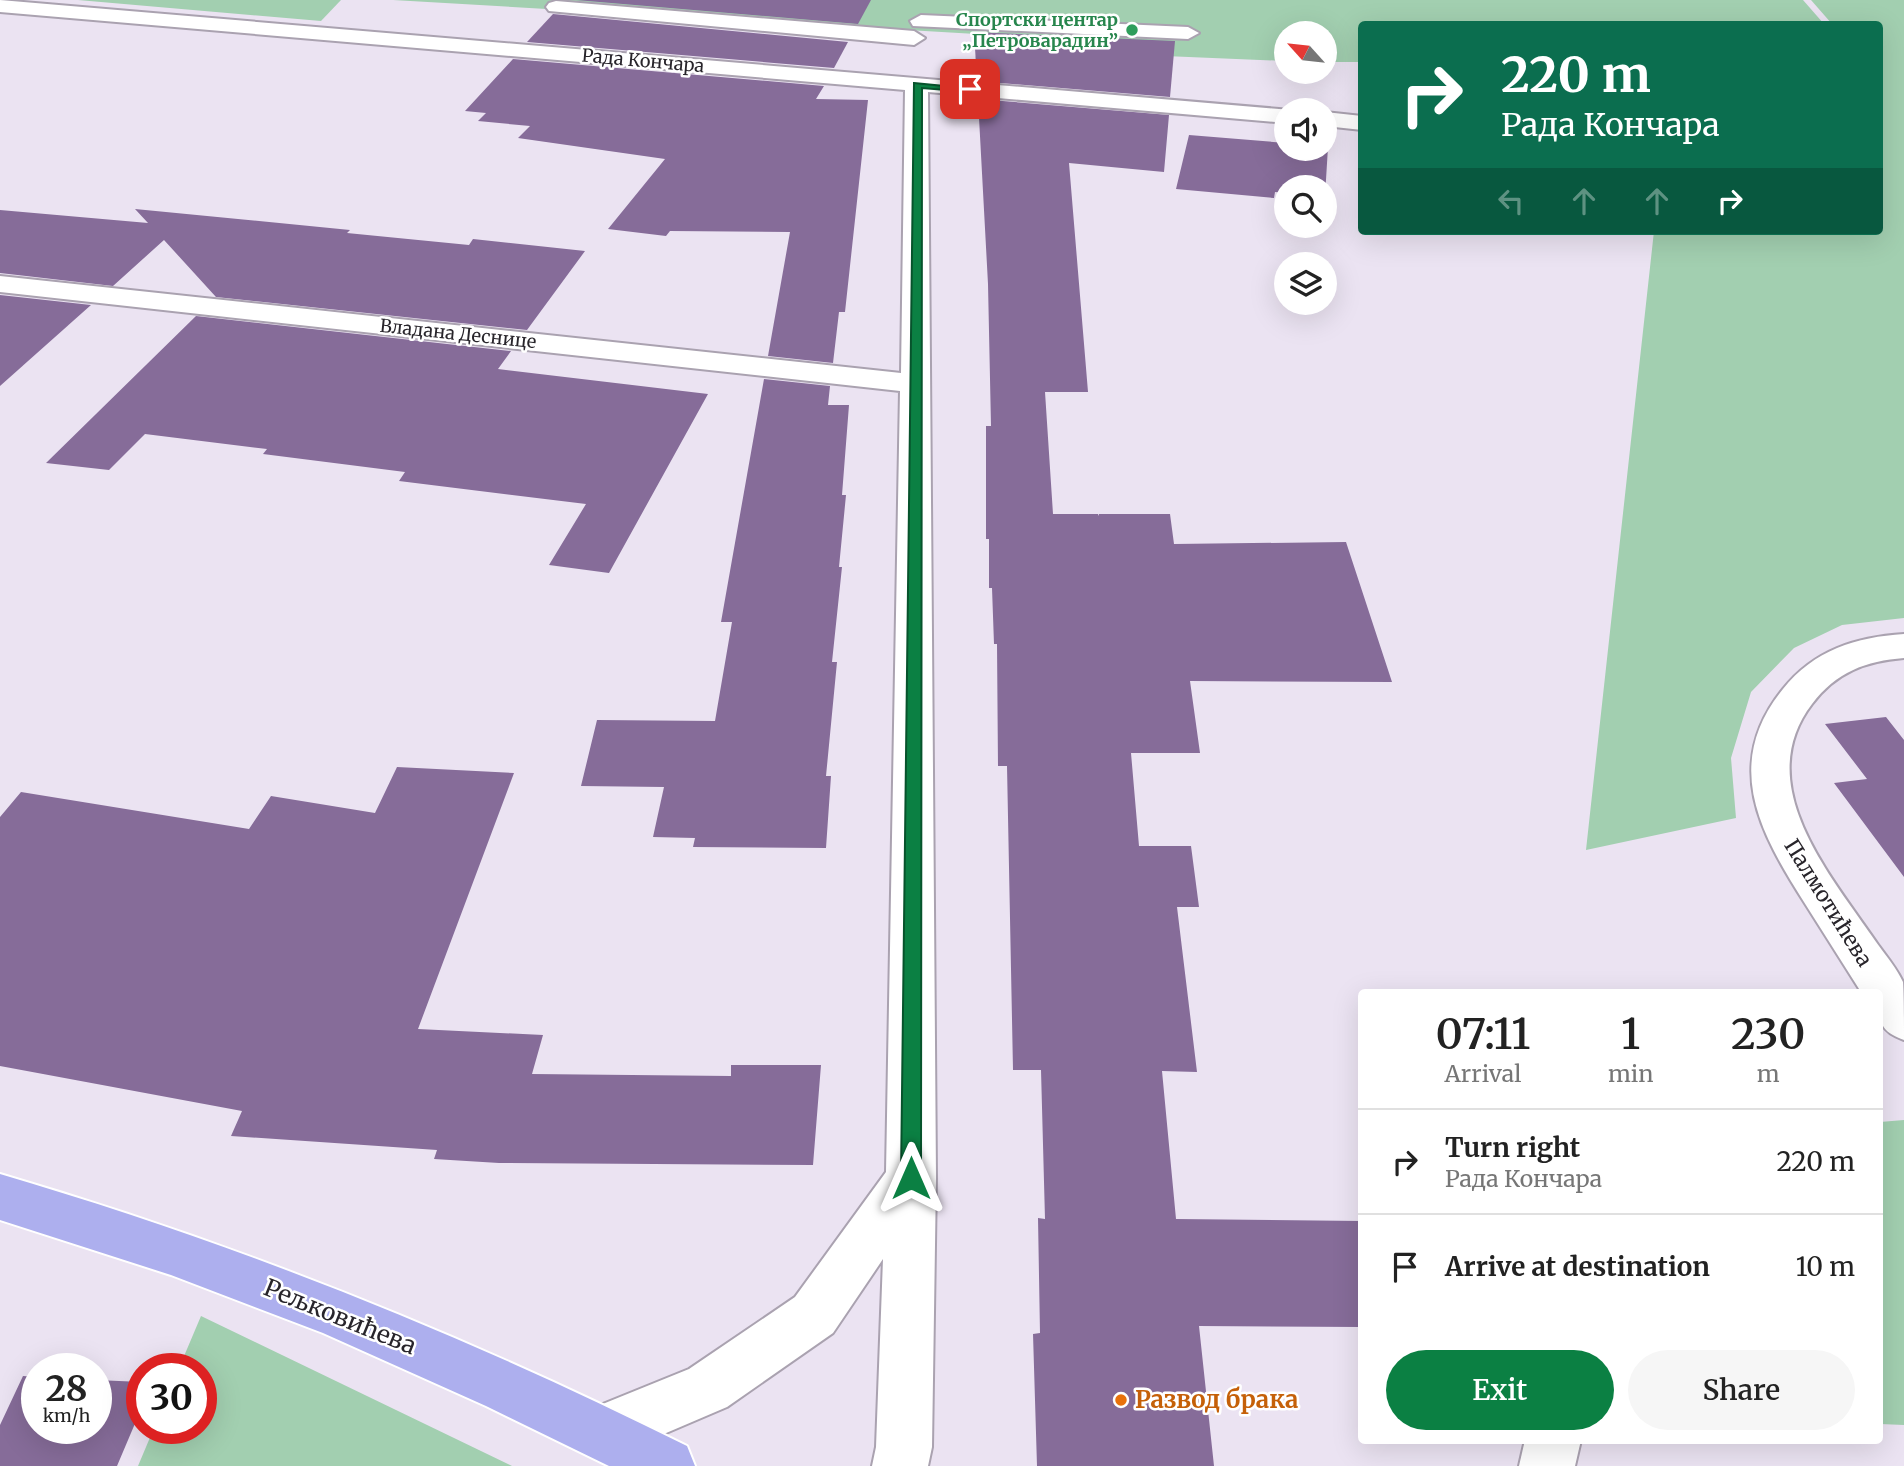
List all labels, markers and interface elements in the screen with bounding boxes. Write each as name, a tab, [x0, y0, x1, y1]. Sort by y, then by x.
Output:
place label: Спортски центар „Петроварадин”	[956, 8, 1118, 52]
north arrow	[1274, 21, 1337, 84]
map controls	[1274, 21, 1337, 315]
marker: Спортски центар „Петроварадин”	[1124, 22, 1140, 38]
street label: Рада Кончара	[581, 44, 706, 77]
text: 220 m	[1501, 44, 1651, 105]
icon: right	[1386, 49, 1477, 140]
pin	[940, 59, 1000, 119]
icon: arrive	[951, 70, 989, 108]
button: sound	[1274, 98, 1337, 161]
text: Рада Кончара	[1501, 105, 1720, 145]
button: search	[1274, 175, 1337, 238]
icon: left	[1492, 182, 1530, 220]
icon: ahead	[1565, 182, 1603, 220]
icon: ahead	[1638, 182, 1676, 220]
icon: right	[1711, 182, 1749, 220]
button: layers	[1274, 252, 1337, 315]
street label: Владана Деснице	[379, 314, 537, 353]
street label: Палмотићева	[1778, 834, 1878, 972]
text: 07:11	[1436, 1008, 1530, 1060]
text: 1	[1621, 1008, 1640, 1060]
text: 230	[1731, 1008, 1805, 1060]
text: Arrival	[1445, 1059, 1521, 1088]
text: min	[1608, 1059, 1653, 1088]
text: m	[1757, 1059, 1780, 1088]
text: Turn right	[1445, 1131, 1580, 1164]
position arrow	[874, 1141, 948, 1215]
icon: right	[1386, 1143, 1424, 1181]
text: 220 m	[1776, 1145, 1855, 1178]
text: Рада Кончара	[1445, 1164, 1602, 1193]
icon: arrive	[1386, 1248, 1424, 1286]
text: Arrive at destination	[1445, 1250, 1710, 1283]
text: 10 m	[1796, 1250, 1855, 1283]
street label: Рељковићева	[259, 1272, 421, 1361]
button: Exit	[1386, 1350, 1614, 1430]
button: Share	[1628, 1350, 1855, 1430]
speed limit sign: 30	[126, 1353, 217, 1444]
text: 28	[45, 1367, 88, 1411]
place label: Развод брака	[1135, 1384, 1298, 1415]
marker: Развод брака	[1113, 1392, 1129, 1408]
text: km/h	[43, 1404, 90, 1427]

